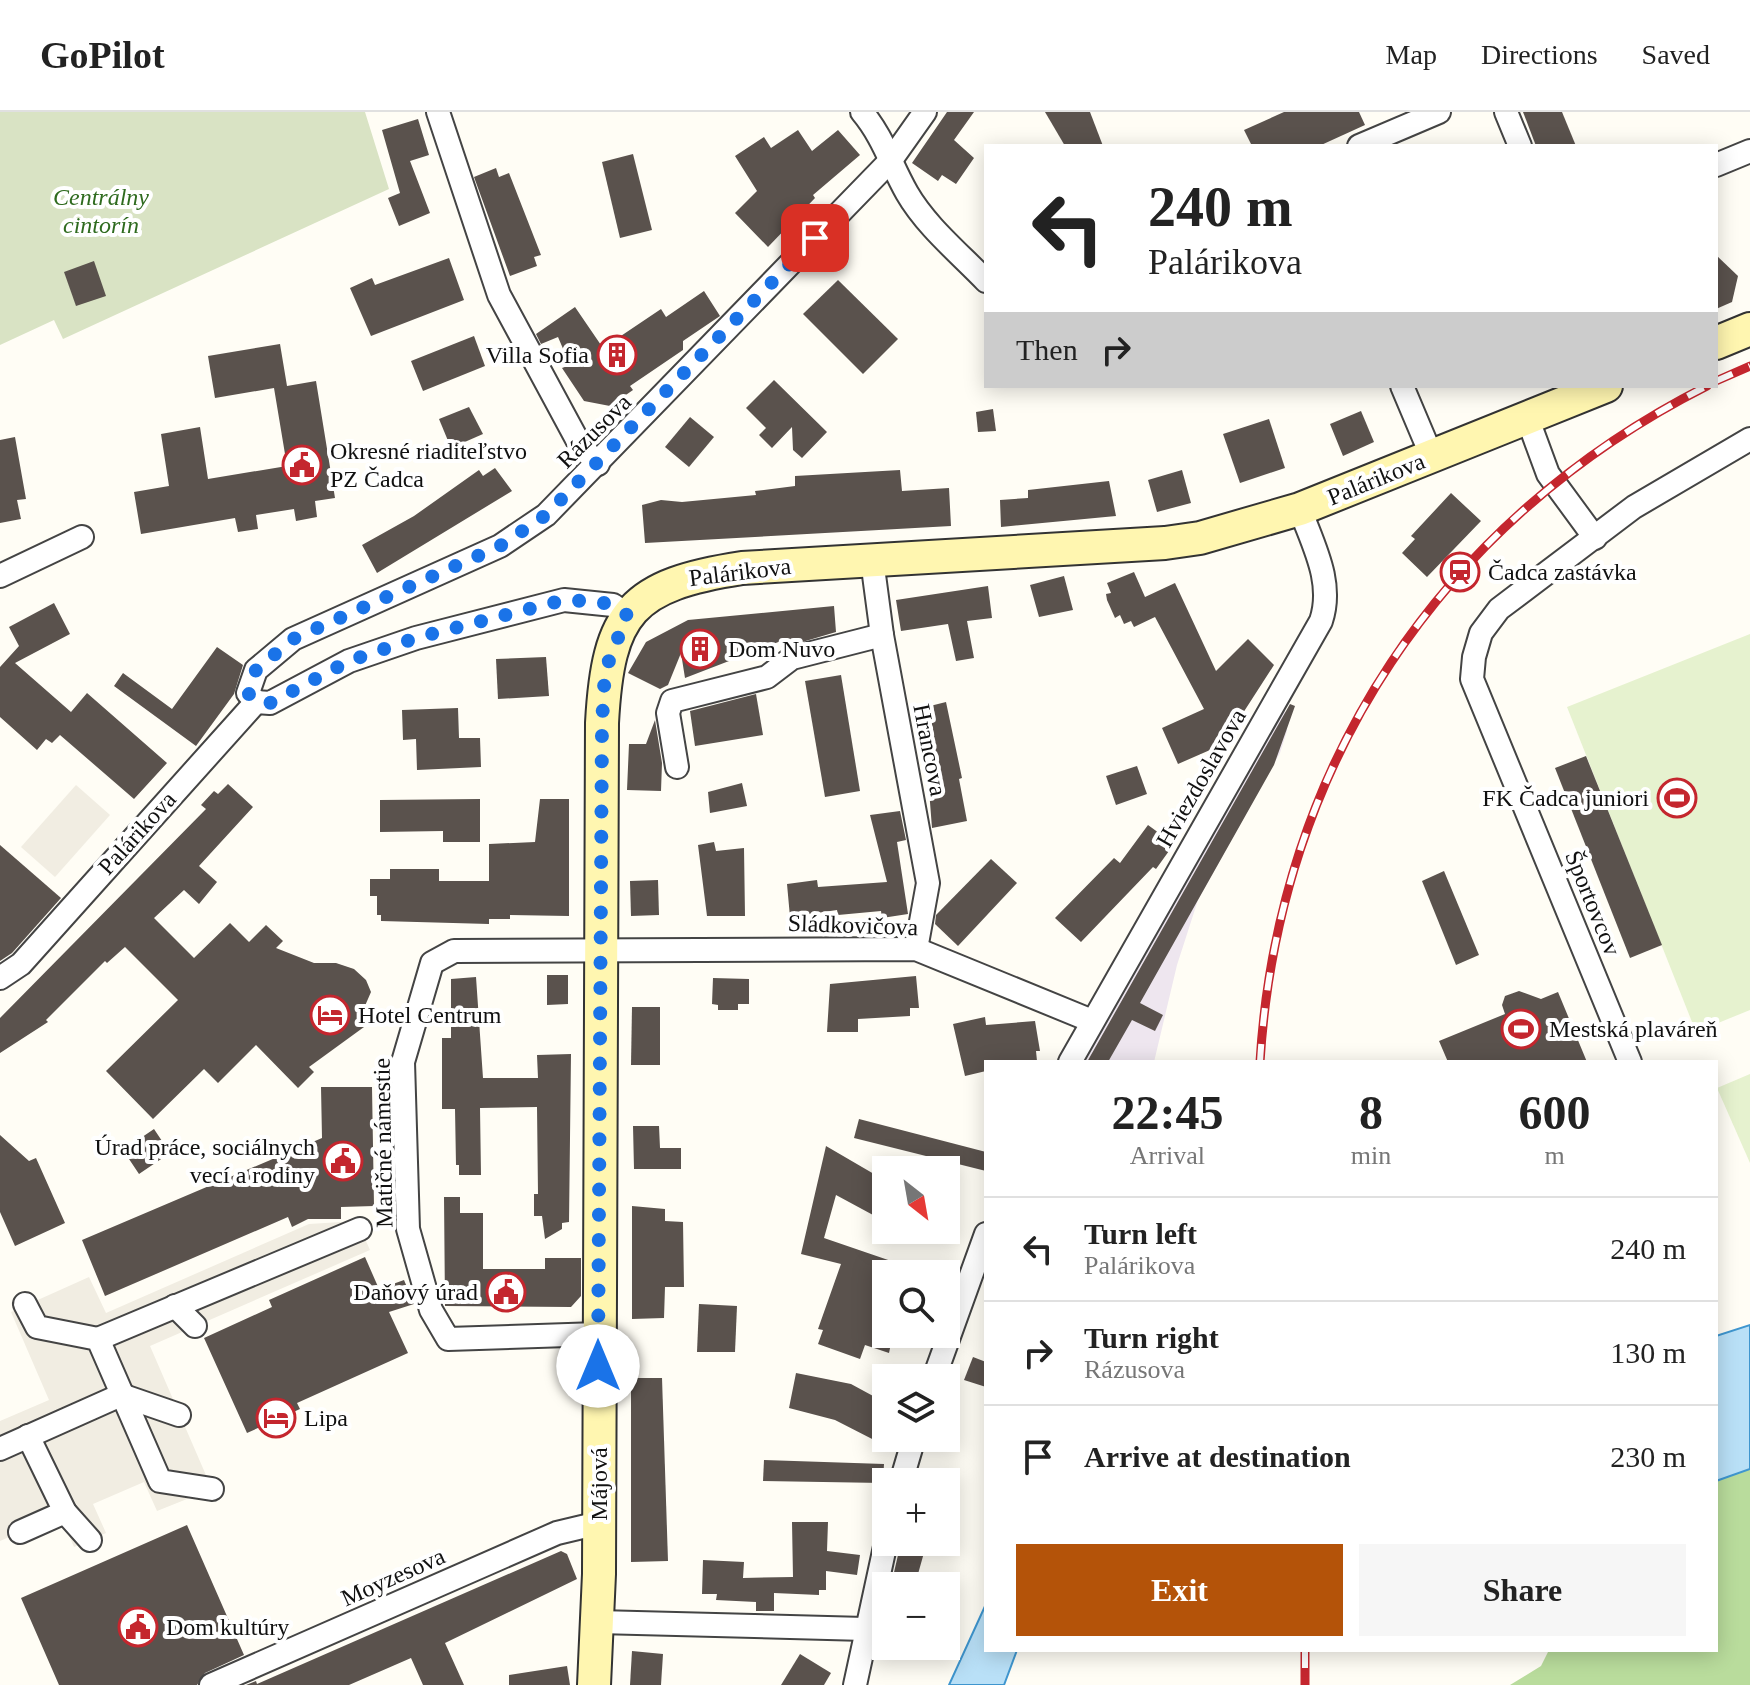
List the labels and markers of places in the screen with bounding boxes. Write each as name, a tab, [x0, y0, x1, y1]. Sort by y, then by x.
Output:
pin	[781, 204, 849, 272]
building icon: Villa Sofia	[596, 334, 638, 376]
place label: Villa Sofia	[486, 342, 589, 368]
place label: Okresné riaditeľstvo PZ Čadca	[330, 438, 527, 492]
public building icon: Okresné riaditeľstvo PZ Čadca	[281, 444, 323, 486]
station icon: Čadca zastávka	[1439, 551, 1481, 593]
place label: Čadca zastávka	[1488, 559, 1637, 585]
building icon: Dom Nuvo	[679, 628, 721, 670]
place label: Dom Nuvo	[728, 636, 835, 662]
sports icon: FK Čadca juniori	[1656, 777, 1698, 819]
place label: FK Čadca juniori	[1482, 785, 1649, 811]
hotel icon: Hotel Centrum	[309, 994, 351, 1036]
place label: Hotel Centrum	[358, 1002, 502, 1028]
sports icon: Mestská plaváreň	[1500, 1008, 1542, 1050]
place label: Mestská plaváreň	[1549, 1016, 1718, 1042]
place label: Úrad práce, sociálnych vecí a rodiny	[94, 1134, 315, 1188]
public building icon: Úrad práce, sociálnych vecí a rodiny	[322, 1140, 364, 1182]
public building icon: Daňový úrad	[485, 1271, 527, 1313]
place label: Daňový úrad	[353, 1279, 478, 1305]
hotel icon: Lipa	[255, 1397, 297, 1439]
place label: Lipa	[304, 1405, 348, 1431]
public building icon: Dom kultúry	[117, 1606, 159, 1648]
place label: Dom kultúry	[166, 1614, 289, 1640]

